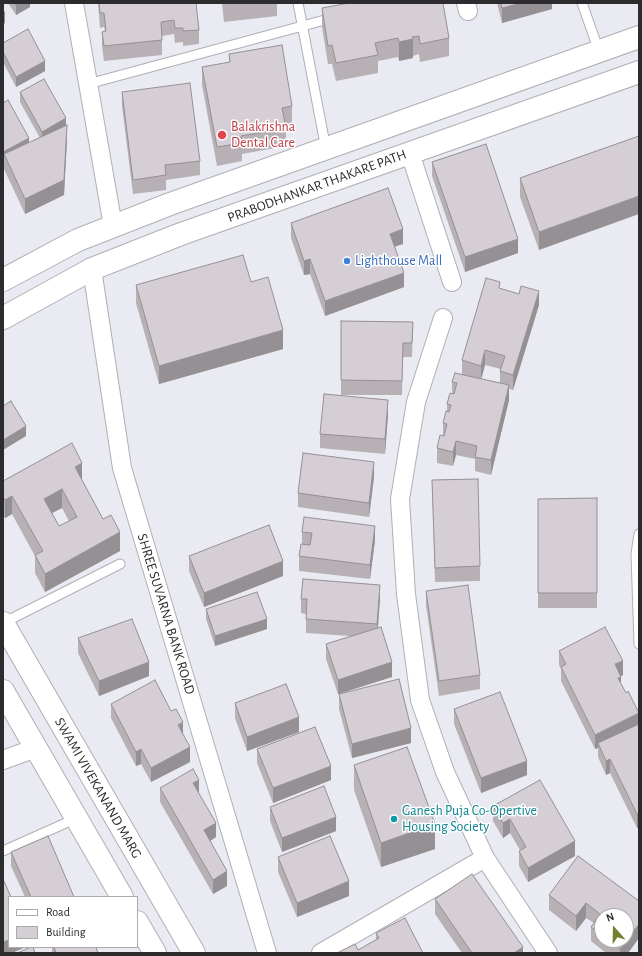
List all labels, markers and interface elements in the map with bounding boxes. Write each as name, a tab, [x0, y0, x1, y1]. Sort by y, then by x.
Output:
place label: Balakrishna Dental Care	[231, 119, 295, 152]
marker: Balakrishna Dental Care	[216, 129, 228, 141]
street label: PRABODHANKAR THAKARE PATH	[225, 146, 409, 226]
place label: Lighthouse Mall	[355, 253, 442, 269]
marker: Lighthouse Mall	[342, 256, 352, 266]
street label: SHREE SUVARNA BANK ROAD	[134, 532, 198, 696]
street label: SWAMI VIVEKANAND MARG	[51, 715, 145, 861]
place label: Ganesh Puja Co-Opertive Housing Society	[402, 803, 537, 836]
marker: Ganesh Puja Co-Opertive Housing Society	[389, 814, 399, 824]
legend	[8, 896, 138, 948]
text: Road	[46, 906, 70, 918]
north arrow	[594, 908, 634, 948]
text: N	[605, 911, 616, 924]
text: Building	[46, 926, 86, 938]

